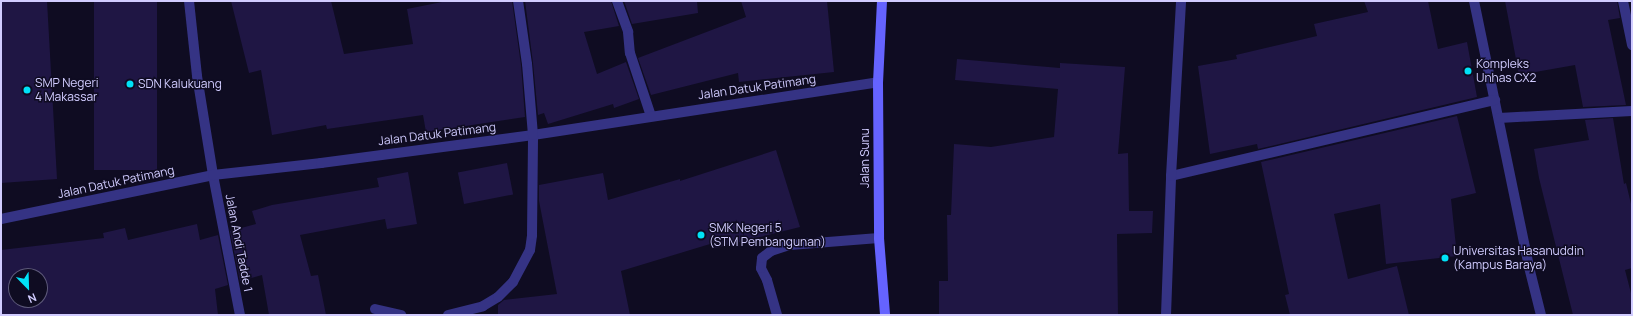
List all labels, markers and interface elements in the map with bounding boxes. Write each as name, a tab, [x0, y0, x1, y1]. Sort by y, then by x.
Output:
place label: Kompleks Unhas CX2	[1476, 57, 1536, 85]
marker: Kompleks Unhas CX2	[1463, 66, 1473, 76]
street label: Jalan Datuk Patimang	[697, 72, 817, 102]
place label: SMP Negeri 4 Makassar	[35, 76, 99, 104]
place label: SDN Kalukuang	[138, 77, 222, 91]
marker: SDN Kalukuang	[125, 79, 135, 89]
marker: SMP Negeri 4 Makassar	[22, 85, 32, 95]
street label: Jalan Datuk Patimang	[377, 120, 497, 148]
street label: Jalan Sunu	[858, 128, 872, 188]
street label: Jalan Datuk Patimang	[57, 163, 175, 201]
street label: Jalan Andi Tadde 1	[222, 193, 256, 293]
place label: SMK Negeri 5 (STM Pembangunan)	[709, 221, 826, 249]
marker: SMK Negeri 5 (STM Pembangunan)	[696, 230, 706, 240]
place label: Universitas Hasanuddin (Kampus Baraya)	[1453, 244, 1584, 272]
marker: Universitas Hasanuddin (Kampus Baraya)	[1440, 253, 1450, 263]
north arrow	[8, 268, 48, 308]
text: N	[26, 290, 39, 307]

